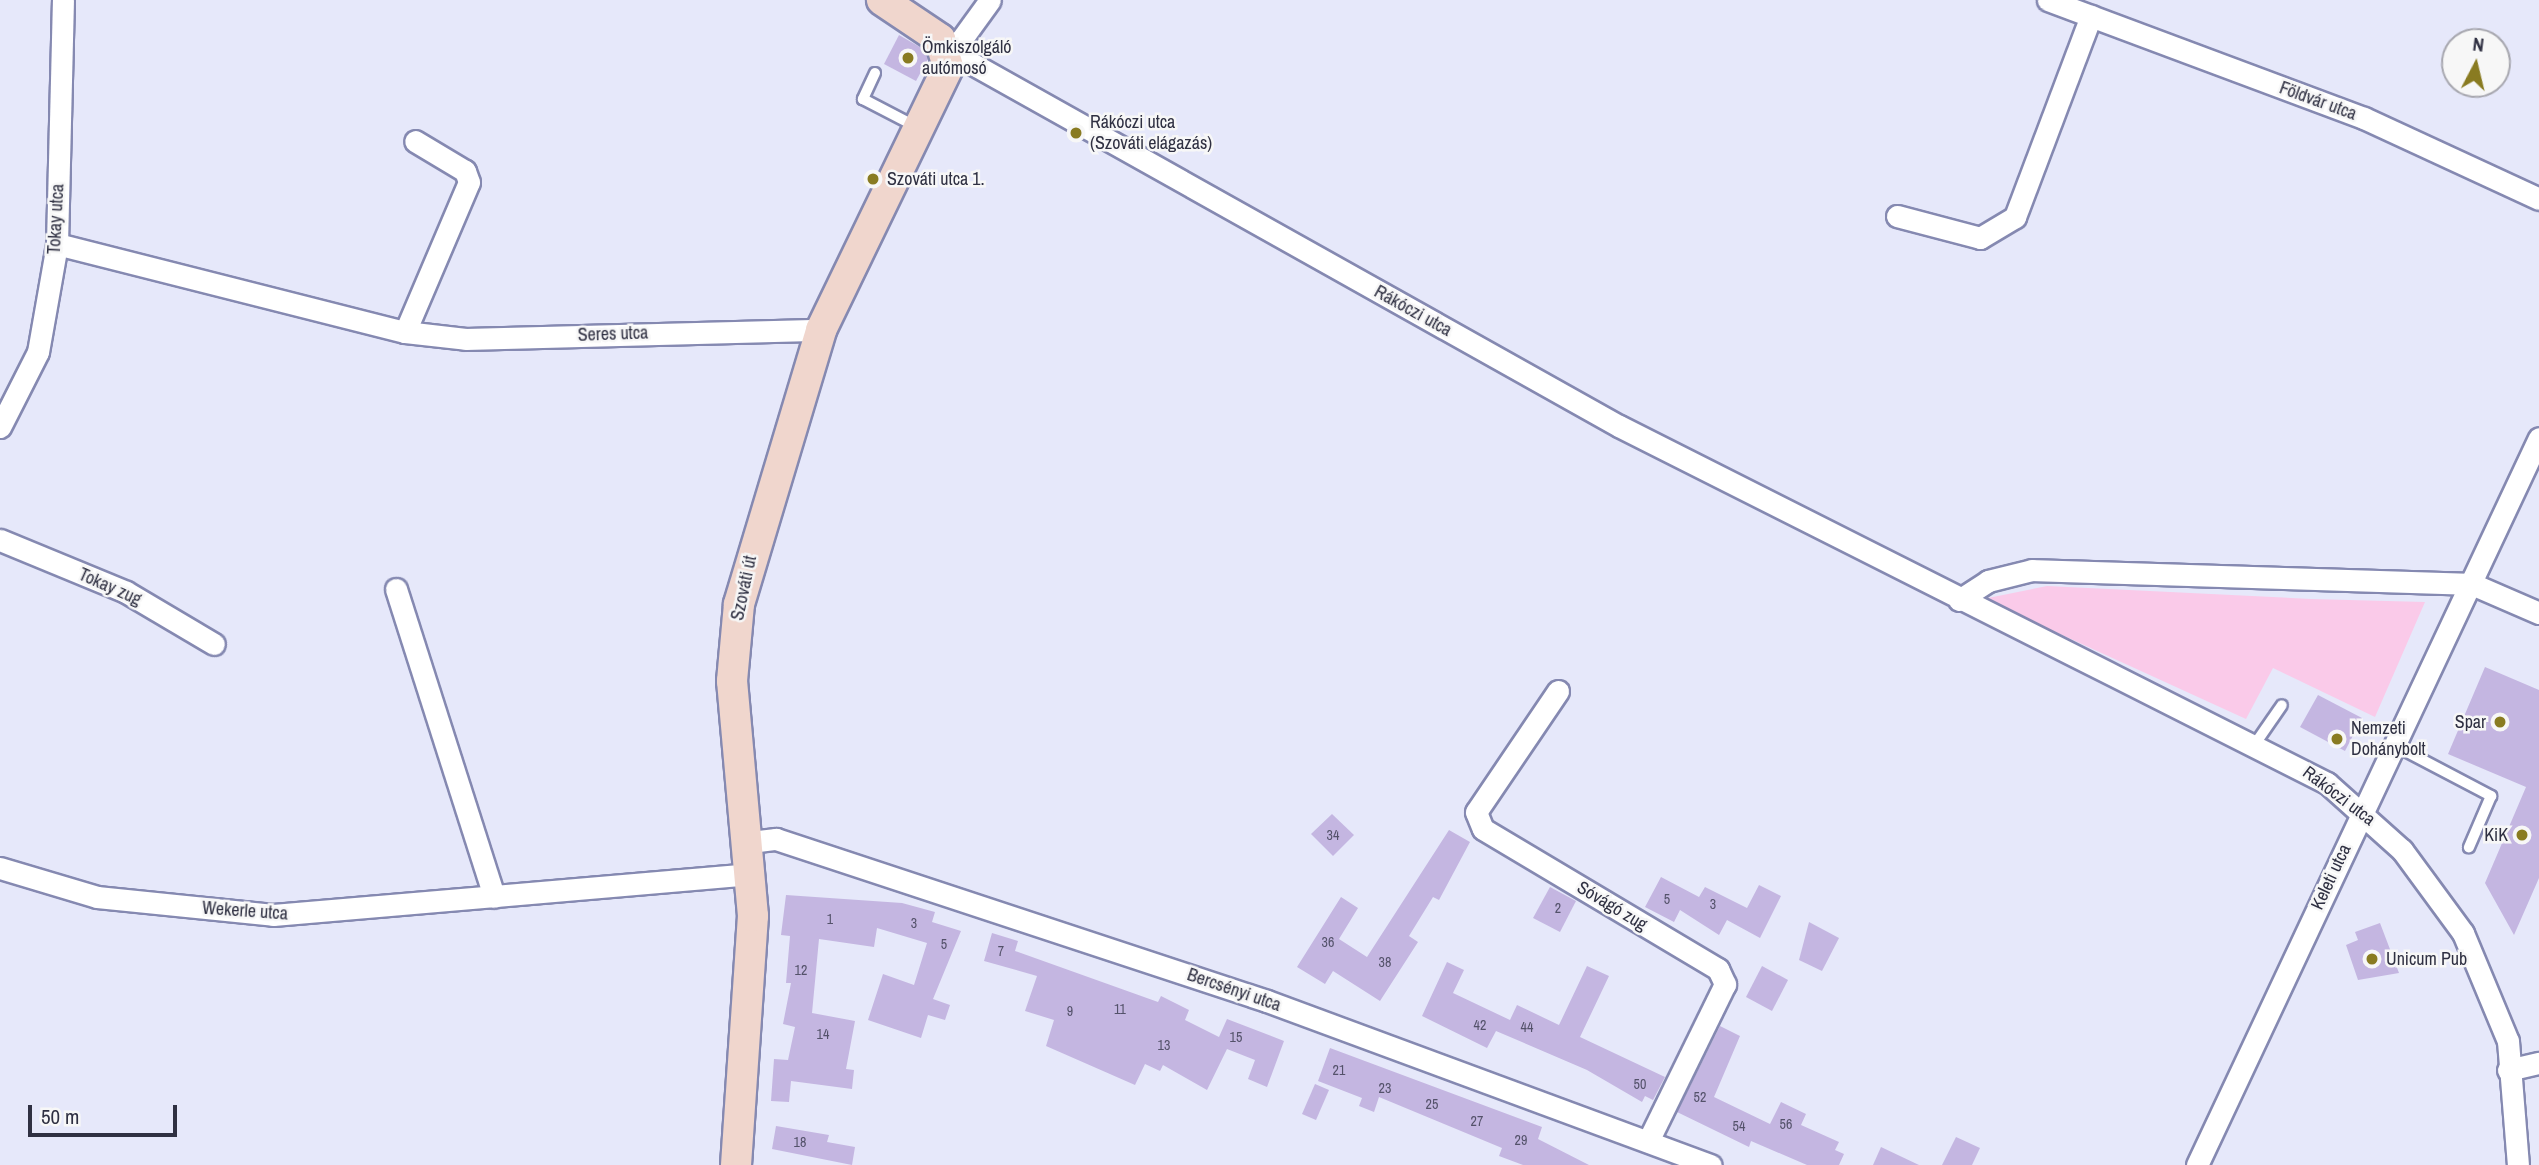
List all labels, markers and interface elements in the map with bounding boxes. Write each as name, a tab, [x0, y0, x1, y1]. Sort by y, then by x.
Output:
north arrow	[2441, 28, 2511, 98]
text: N	[2471, 31, 2485, 58]
place label: Ömkiszolgáló autómosó	[922, 37, 1011, 80]
marker: Ömkiszolgáló autómosó	[900, 50, 916, 66]
street label: Földvár utca	[2276, 77, 2360, 125]
place label: Rákóczi utca (Szováti elágazás)	[1090, 112, 1212, 154]
marker: Rákóczi utca (Szováti elágazás)	[1068, 125, 1084, 141]
place label: Szováti utca 1.	[887, 168, 985, 190]
marker: Szováti utca 1.	[865, 171, 881, 187]
street label: Tokay utca	[43, 183, 69, 255]
street label: Rákóczi utca	[1370, 281, 1456, 341]
street label: Seres utca	[577, 322, 649, 346]
street label: Szováti út	[727, 554, 761, 622]
street label: Tokay zug	[75, 564, 145, 610]
place label: Spar	[2455, 711, 2486, 733]
marker: Spar	[2492, 714, 2508, 730]
place label: Nemzeti Dohánybolt	[2351, 718, 2426, 760]
marker: Nemzeti Dohánybolt	[2329, 731, 2345, 747]
street label: Rákóczi utca	[2298, 762, 2380, 830]
place label: KiK	[2484, 824, 2508, 846]
house number: 34	[1327, 827, 1339, 843]
marker: KiK	[2514, 827, 2530, 843]
street label: Keleti utca	[2306, 841, 2356, 913]
street label: Sóvágó zug	[1573, 877, 1651, 935]
house number: 5	[1664, 891, 1670, 907]
house number: 3	[1710, 896, 1716, 912]
street label: Wekerle utca	[201, 897, 289, 925]
house number: 2	[1555, 900, 1561, 916]
house number: 1	[827, 911, 833, 927]
house number: 3	[911, 915, 917, 931]
house number: 36	[1322, 934, 1334, 950]
house number: 5	[941, 936, 947, 952]
house number: 7	[998, 943, 1004, 959]
place label: Unicum Pub	[2386, 948, 2467, 970]
marker: Unicum Pub	[2364, 951, 2380, 967]
house number: 38	[1379, 954, 1391, 970]
house number: 12	[795, 962, 807, 978]
street label: Bercsényi utca	[1184, 964, 1284, 1016]
house number: 11	[1114, 1001, 1126, 1017]
house number: 9	[1067, 1003, 1073, 1019]
house number: 42	[1474, 1017, 1486, 1033]
house number: 44	[1521, 1019, 1533, 1035]
house number: 14	[817, 1026, 829, 1042]
house number: 15	[1230, 1029, 1242, 1045]
house number: 13	[1158, 1037, 1170, 1053]
house number: 21	[1333, 1062, 1345, 1078]
house number: 50	[1634, 1076, 1646, 1092]
house number: 23	[1379, 1080, 1391, 1096]
house number: 52	[1694, 1089, 1706, 1105]
scale bar	[32, 1092, 180, 1136]
house number: 25	[1426, 1096, 1438, 1112]
text: 50 m	[41, 1102, 79, 1131]
house number: 27	[1471, 1113, 1483, 1129]
house number: 56	[1780, 1116, 1792, 1132]
house number: 54	[1733, 1118, 1745, 1134]
house number: 29	[1515, 1132, 1527, 1148]
house number: 18	[794, 1134, 806, 1150]

